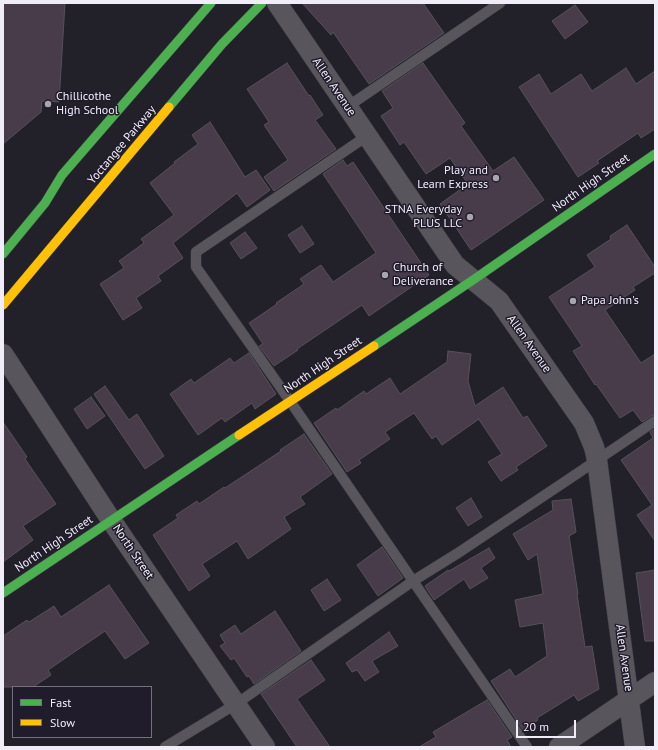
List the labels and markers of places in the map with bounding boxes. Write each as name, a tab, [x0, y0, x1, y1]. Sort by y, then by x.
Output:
place label: Chillicothe High School	[56, 90, 118, 118]
marker: Chillicothe High School	[43, 99, 53, 109]
place label: Play and Learn Express	[417, 164, 488, 192]
marker: Play and Learn Express	[491, 173, 501, 183]
place label: STNA Everyday PLUS LLC	[385, 203, 462, 231]
marker: STNA Everyday PLUS LLC	[465, 212, 475, 222]
place label: Church of Deliverance	[393, 261, 453, 289]
marker: Church of Deliverance	[380, 270, 390, 280]
place label: Papa John's	[581, 294, 639, 308]
marker: Papa John's	[568, 296, 578, 306]

